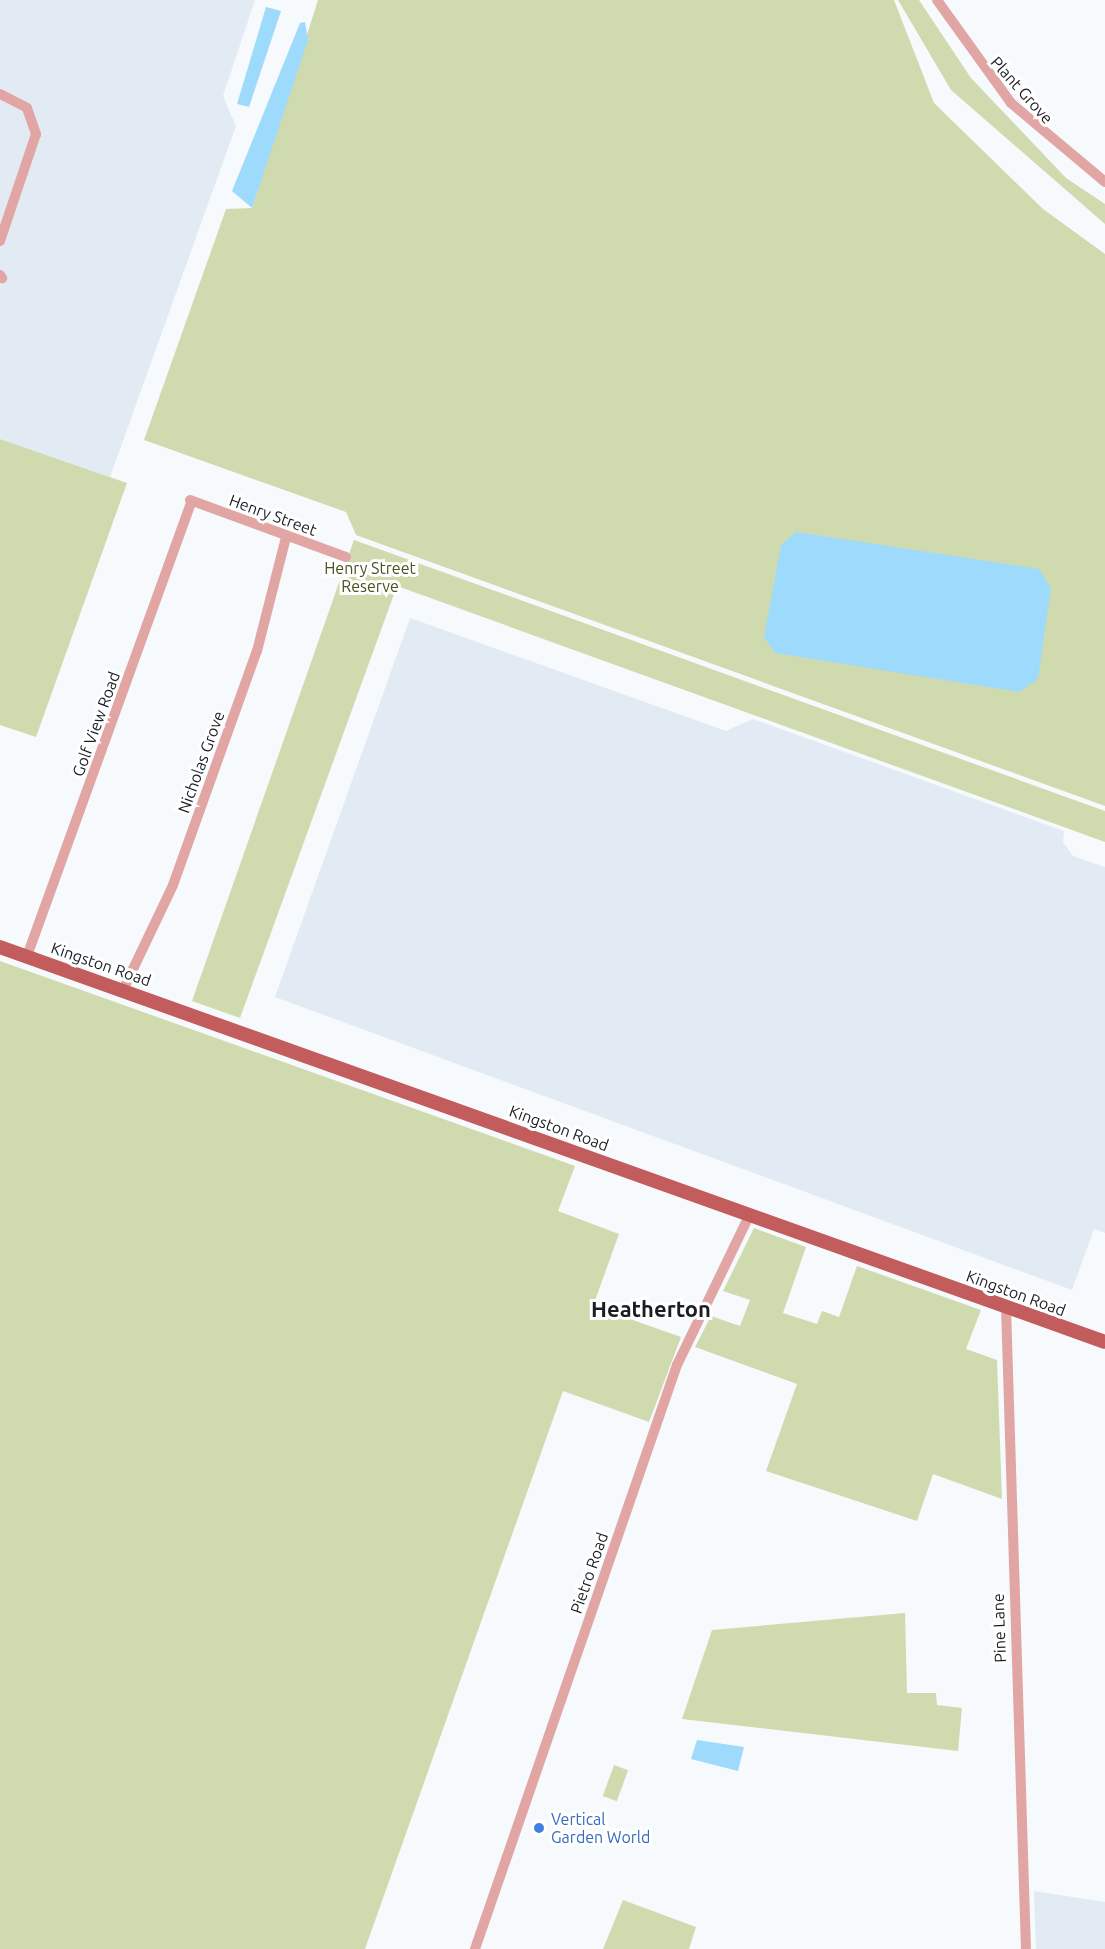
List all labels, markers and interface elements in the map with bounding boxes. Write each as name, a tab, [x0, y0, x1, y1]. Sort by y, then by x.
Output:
street label: Plant Grove	[987, 52, 1057, 128]
street label: Henry Street	[227, 490, 319, 540]
park label: Henry Street Reserve	[324, 558, 416, 596]
street label: Golf View Road	[68, 669, 124, 779]
street label: Nicholas Grove	[174, 708, 228, 816]
street label: Kingston Road	[48, 938, 154, 990]
street label: Kingston Road	[507, 1101, 611, 1155]
street label: Kingston Road	[964, 1266, 1068, 1320]
district label: Heatherton	[591, 1296, 711, 1322]
street label: Pietro Road	[566, 1530, 612, 1616]
street label: Pine Lane	[988, 1593, 1010, 1663]
place label: Vertical Garden World	[551, 1809, 650, 1847]
marker: Vertical Garden World	[532, 1821, 546, 1835]

